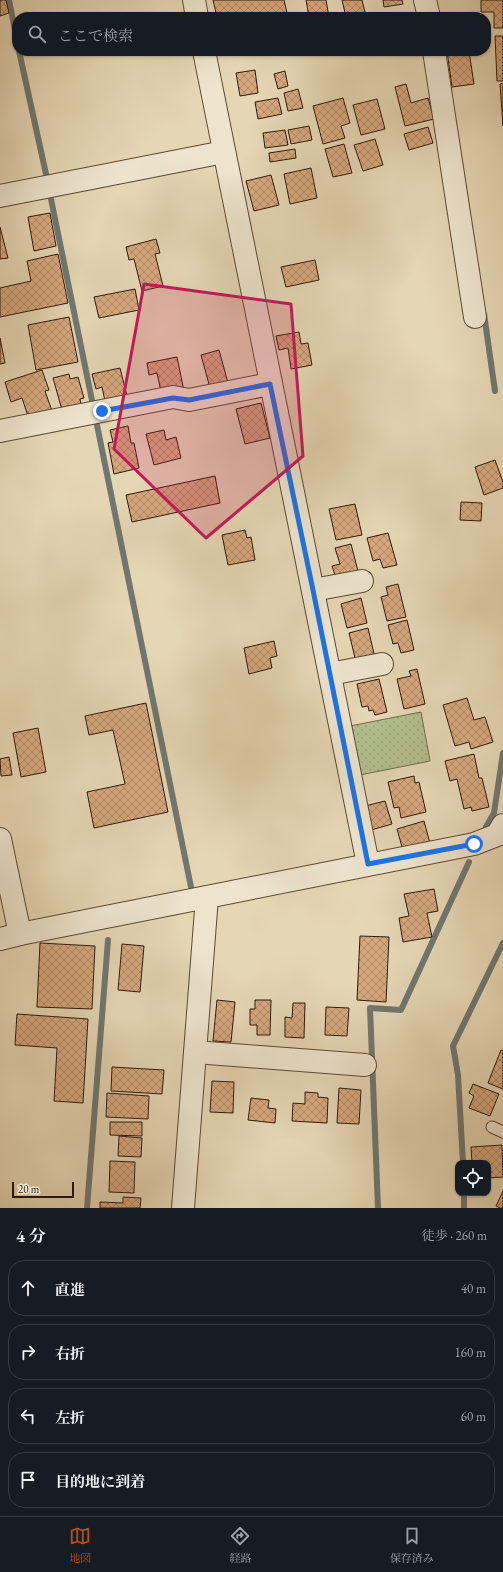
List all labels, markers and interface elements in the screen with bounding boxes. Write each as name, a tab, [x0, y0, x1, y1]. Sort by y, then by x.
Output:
search box	[12, 12, 491, 56]
icon: search	[26, 23, 48, 45]
text: ここで検索	[58, 26, 133, 45]
route end	[93, 402, 111, 420]
route start	[465, 835, 483, 853]
map controls	[455, 1160, 491, 1196]
button: locate	[455, 1160, 491, 1196]
scale bar	[12, 1180, 74, 1199]
text: 20 m	[18, 1182, 39, 1196]
text: 4 分	[16, 1225, 46, 1247]
text: 徒歩 · 260 m	[422, 1227, 487, 1244]
icon: ahead	[17, 1277, 39, 1299]
text: 直進	[55, 1280, 85, 1299]
text: 40 m	[461, 1280, 486, 1297]
icon: right	[17, 1341, 39, 1363]
text: 右折	[55, 1344, 85, 1363]
text: 160 m	[455, 1344, 486, 1361]
icon: left	[17, 1405, 39, 1427]
text: 左折	[55, 1408, 85, 1427]
text: 60 m	[461, 1408, 486, 1425]
icon: arrive	[17, 1469, 39, 1491]
text: 目的地に到着	[55, 1472, 145, 1491]
tab: 地図	[69, 1525, 91, 1565]
tab: 経路	[229, 1525, 251, 1565]
tab: 保存済み	[390, 1525, 434, 1565]

